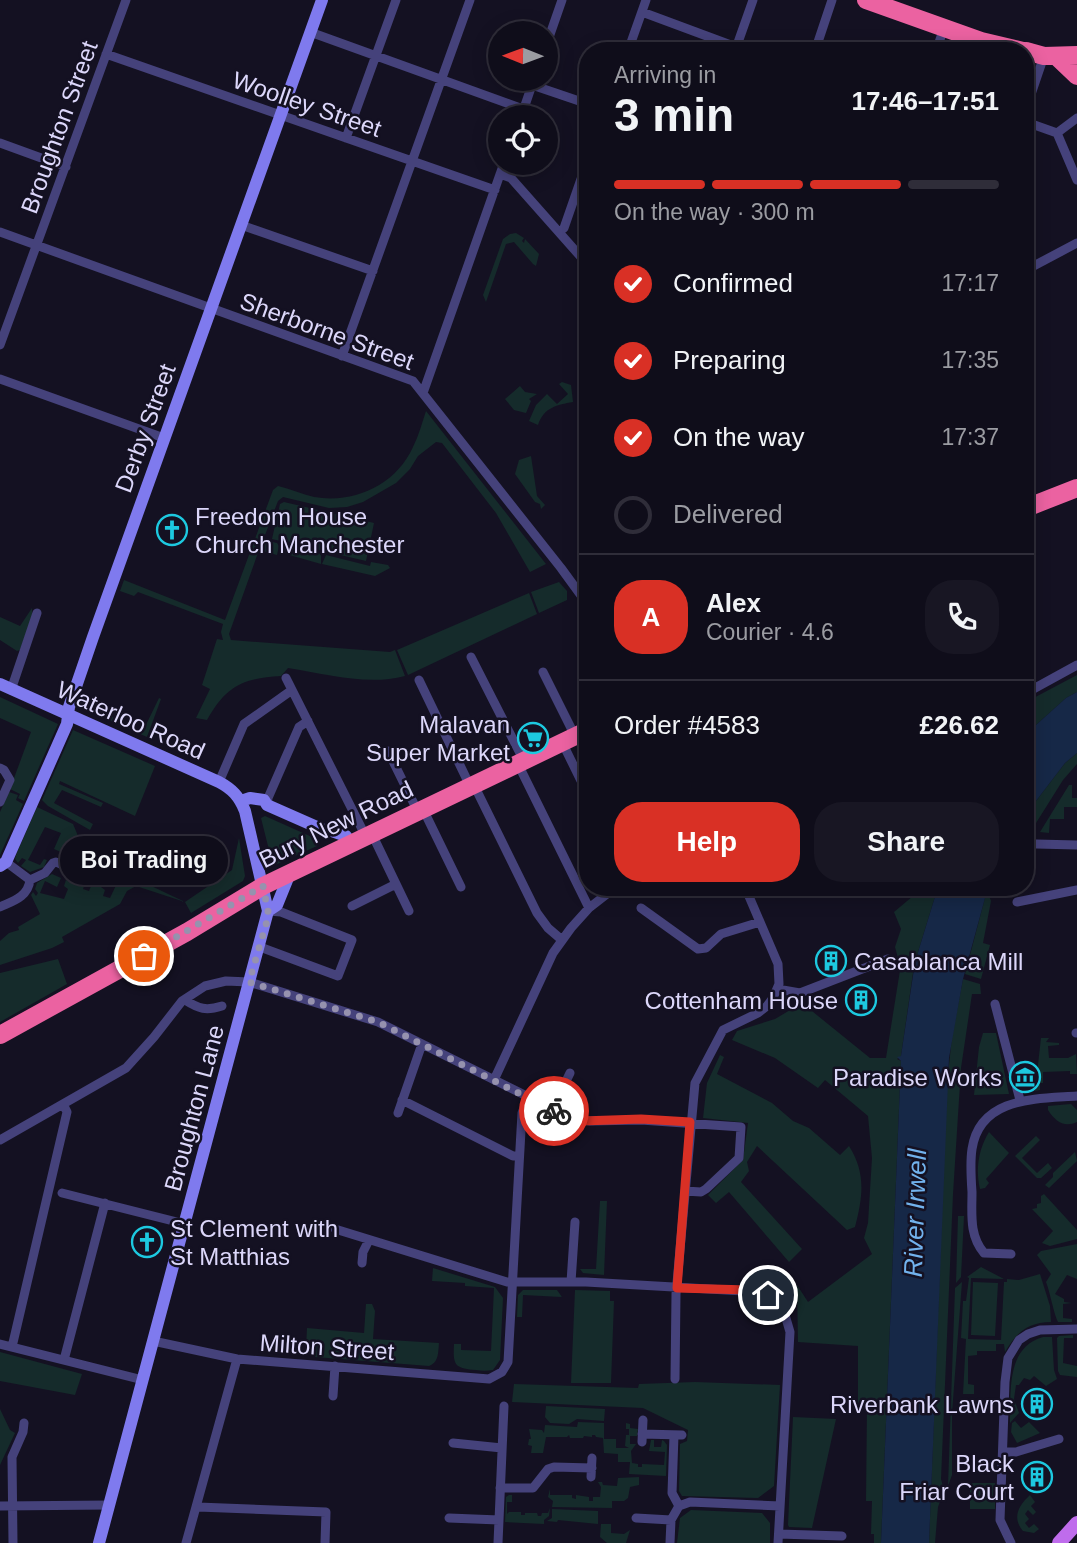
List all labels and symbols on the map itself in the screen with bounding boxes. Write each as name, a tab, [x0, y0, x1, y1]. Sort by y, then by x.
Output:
north arrow	[488, 21, 558, 91]
street label: Broughton Street	[15, 37, 103, 217]
street label: Woolley Street	[229, 66, 385, 142]
street label: Sherborne Street	[237, 287, 418, 375]
street label: Derby Street	[109, 360, 181, 496]
place label: Freedom House Church Manchester	[195, 503, 404, 558]
church icon: Freedom House Church Manchester	[155, 513, 189, 547]
street label: Waterloo Road	[53, 675, 209, 765]
place label: Malavan Super Market	[366, 711, 510, 766]
supermarket icon: Malavan Super Market	[516, 721, 550, 755]
street label: Bury New Road	[255, 775, 417, 873]
callout: Boi Trading	[60, 837, 228, 886]
pin	[114, 926, 174, 986]
building icon: Casablanca Mill	[814, 944, 848, 978]
place label: Casablanca Mill	[854, 948, 1023, 975]
building icon: Cottenham House	[844, 983, 878, 1017]
place label: Cottenham House	[645, 987, 838, 1014]
street label: Broughton Lane	[159, 1022, 229, 1194]
museum icon: Paradise Works	[1008, 1060, 1042, 1094]
place label: Paradise Works	[833, 1064, 1002, 1091]
courier	[519, 1076, 589, 1146]
water label: River Irwell	[898, 1147, 932, 1278]
place label: St Clement with St Matthias	[170, 1215, 338, 1270]
church icon: St Clement with St Matthias	[130, 1225, 164, 1259]
pin	[738, 1265, 798, 1325]
street label: Milton Street	[259, 1329, 395, 1365]
building icon: Riverbank Lawns	[1020, 1387, 1054, 1421]
place label: Riverbank Lawns	[830, 1391, 1014, 1418]
place label: Black Friar Court	[899, 1450, 1015, 1505]
building icon: Black Friar Court	[1020, 1460, 1054, 1494]

